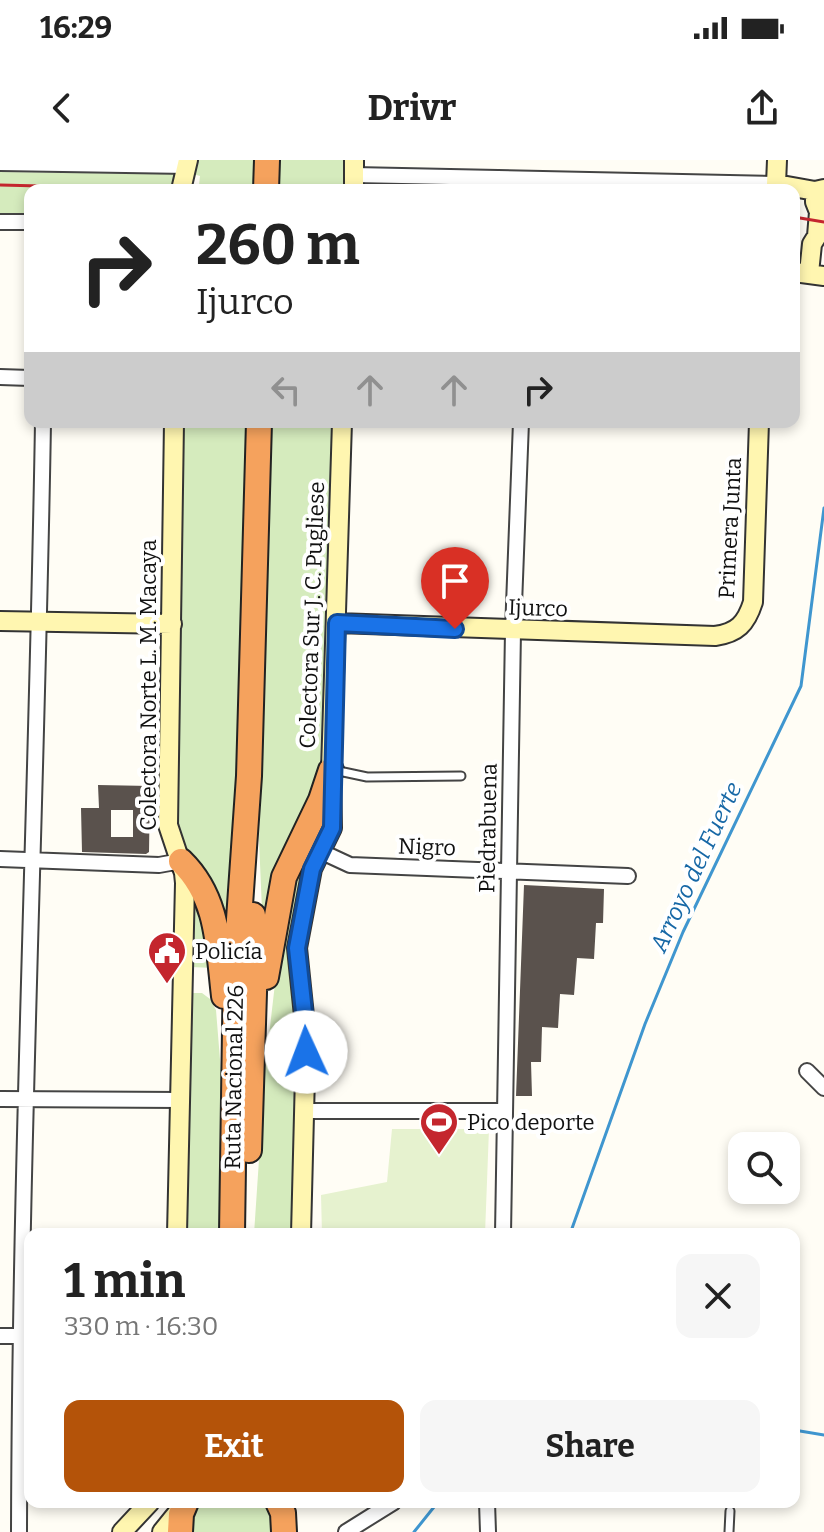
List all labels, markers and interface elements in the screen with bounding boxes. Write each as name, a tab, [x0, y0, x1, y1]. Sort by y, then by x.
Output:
text: 16:29	[40, 10, 112, 46]
icon: back	[40, 86, 84, 130]
text: Drivr	[367, 86, 457, 130]
icon: share	[740, 86, 784, 130]
text: 260 m	[196, 212, 360, 279]
icon: right	[64, 216, 168, 320]
text: Ijurco	[196, 280, 294, 324]
icon: left	[264, 368, 308, 412]
icon: ahead	[348, 368, 392, 412]
icon: ahead	[432, 368, 476, 412]
icon: right	[516, 368, 560, 412]
street label: Primera Junta	[713, 457, 747, 599]
street label: Colectora Sur J. C. Pugliese	[294, 481, 330, 749]
street label: Colectora Norte L. M. Macaya	[135, 539, 162, 831]
pin	[421, 547, 489, 629]
icon: arrive	[433, 559, 477, 603]
street label: Ijurco	[508, 593, 568, 623]
street label: Piedrabuena	[473, 763, 503, 893]
water label: Arroyo del Fuerte	[644, 778, 748, 957]
street label: Nigro	[398, 832, 456, 862]
public building icon: Policía	[146, 930, 188, 985]
place label: Policía	[195, 938, 263, 965]
street label: Ruta Nacional 226	[219, 984, 249, 1170]
position arrow	[264, 1010, 348, 1094]
sports icon: Pico deporte	[418, 1101, 460, 1156]
place label: Pico deporte	[467, 1109, 595, 1136]
map controls	[728, 1132, 800, 1204]
button: search	[728, 1132, 800, 1204]
text: 1 min	[64, 1252, 185, 1310]
button: close	[676, 1254, 760, 1338]
text: 330 m · 16:30	[64, 1311, 219, 1342]
button: Exit	[64, 1400, 404, 1492]
button: Share	[420, 1400, 760, 1492]

